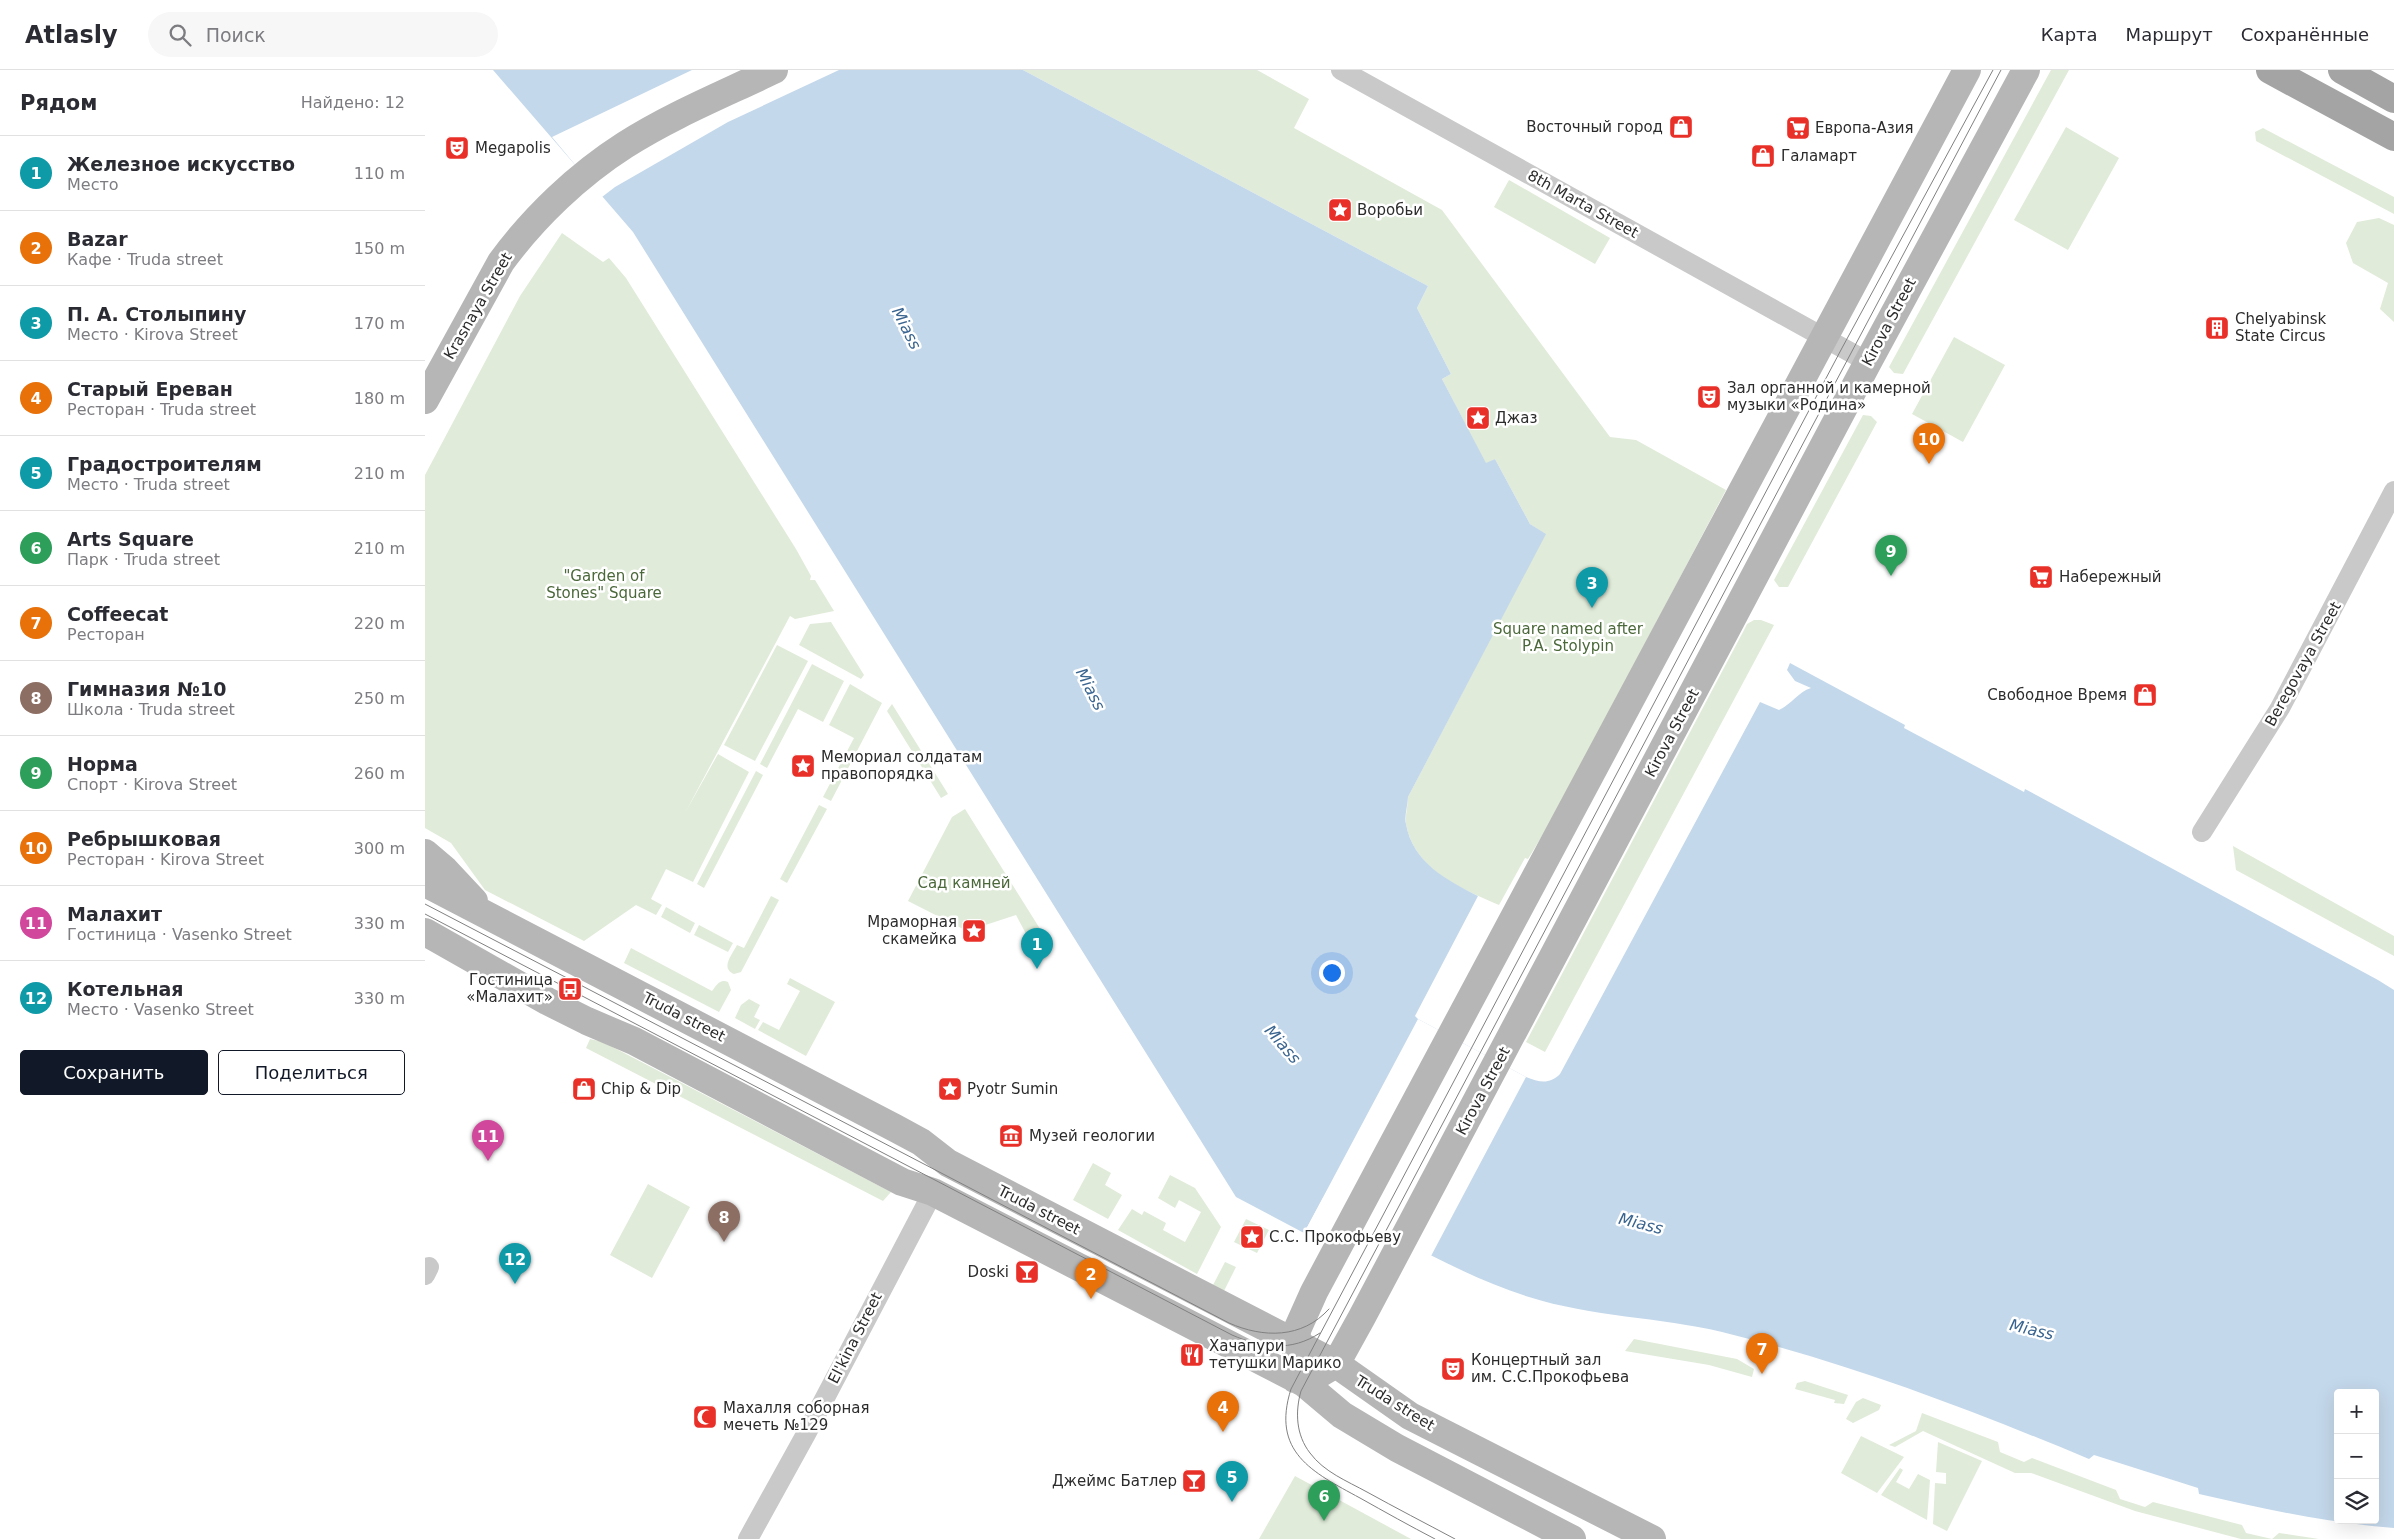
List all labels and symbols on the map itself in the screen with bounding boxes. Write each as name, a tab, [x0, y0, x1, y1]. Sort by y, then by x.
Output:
shop icon: Восточный город	[1668, 114, 1694, 140]
supermarket icon: Европа-Азия	[1785, 115, 1811, 141]
place label: Восточный город	[1526, 118, 1663, 136]
place label: Европа-Азия	[1815, 119, 1913, 137]
theatre icon: Megapolis	[444, 135, 470, 161]
place label: Megapolis	[475, 139, 551, 157]
shop icon: Галамарт	[1750, 143, 1776, 169]
place label: Галамарт	[1781, 147, 1857, 165]
street label: 8th Marta Street	[1525, 166, 1641, 242]
place icon: Воробьи	[1327, 197, 1353, 223]
place label: Воробьи	[1357, 201, 1423, 219]
street label: Krasnaya Street	[440, 249, 516, 363]
street label: Kirova Street	[1858, 275, 1920, 369]
water label: Miass	[888, 304, 925, 352]
place label: Chelyabinsk State Circus	[2235, 310, 2326, 345]
building icon: Chelyabinsk State Circus	[2204, 315, 2230, 341]
place label: Зал органной и камерной музыки «Родина»	[1727, 379, 1931, 414]
theatre icon: Зал органной и камерной музыки «Родина»	[1696, 384, 1722, 410]
place icon: Джаз	[1465, 405, 1491, 431]
place label: Джаз	[1495, 409, 1537, 427]
pin: 10	[1913, 423, 1945, 464]
pin: 9	[1875, 535, 1907, 576]
supermarket icon: Набережный	[2028, 564, 2054, 590]
park label: "Garden of Stones" Square	[546, 567, 662, 602]
pin: 3	[1576, 567, 1608, 608]
place label: Набережный	[2059, 568, 2162, 586]
street label: Beregovaya Street	[2261, 598, 2345, 729]
park label: Square named after P.A. Stolypin	[1493, 620, 1644, 655]
water label: Miass	[1072, 665, 1109, 713]
shop icon: Свободное Время	[2132, 682, 2158, 708]
street label: Kirova Street	[1641, 686, 1703, 780]
place label: Свободное Время	[1987, 686, 2127, 704]
place label: Мемориал солдатам правопорядка	[821, 748, 982, 783]
place icon: Мемориал солдатам правопорядка	[790, 753, 816, 779]
park label: Сад камней	[917, 874, 1011, 892]
place label: Мраморная скамейка	[867, 913, 957, 948]
place icon: Мраморная скамейка	[961, 918, 987, 944]
pin: 1	[1021, 928, 1053, 969]
your location	[1319, 960, 1345, 986]
place label: Гостиница «Малахит»	[466, 971, 553, 1006]
bus stop icon: Гостиница «Малахит»	[557, 976, 583, 1002]
street label: Truda street	[639, 988, 728, 1045]
water label: Miass	[1261, 1021, 1304, 1067]
street label: Kirova Street	[1452, 1044, 1514, 1138]
shop icon: Chip & Dip	[571, 1076, 597, 1102]
place icon: Pyotr Sumin	[937, 1076, 963, 1102]
place label: Chip & Dip	[601, 1080, 681, 1098]
place label: Pyotr Sumin	[967, 1080, 1058, 1098]
pin: 11	[472, 1120, 504, 1161]
museum icon: Музей геологии	[998, 1123, 1024, 1149]
place label: Музей геологии	[1029, 1127, 1155, 1145]
street label: Truda street	[994, 1181, 1083, 1238]
pin: 8	[708, 1201, 740, 1242]
water label: Miass	[1617, 1209, 1665, 1238]
place icon: С.С. Прокофьеву	[1239, 1224, 1265, 1250]
place label: С.С. Прокофьеву	[1269, 1228, 1401, 1246]
pin: 12	[499, 1243, 531, 1284]
pin: 2	[1075, 1258, 1107, 1299]
bar icon: Doski	[1014, 1259, 1040, 1285]
place label: Doski	[968, 1263, 1009, 1281]
street label: El'kina Street	[824, 1289, 886, 1386]
water label: Miass	[2008, 1315, 2056, 1344]
pin: 7	[1746, 1333, 1778, 1374]
place label: Хачапури тетушки Марико	[1209, 1337, 1342, 1372]
restaurant icon: Хачапури тетушки Марико	[1179, 1342, 1205, 1368]
place label: Концертный зал им. С.С.Прокофьева	[1471, 1351, 1629, 1386]
theatre icon: Концертный зал им. С.С.Прокофьева	[1440, 1356, 1466, 1382]
street label: Truda street	[1351, 1371, 1438, 1435]
pin: 4	[1207, 1391, 1239, 1432]
place label: Махалля соборная мечеть №129	[723, 1399, 870, 1434]
mosque icon: Махалля соборная мечеть №129	[692, 1404, 718, 1430]
pin: 5	[1216, 1461, 1248, 1502]
bar icon: Джеймс Батлер	[1181, 1468, 1207, 1494]
place label: Джеймс Батлер	[1052, 1472, 1177, 1490]
pin: 6	[1308, 1480, 1340, 1521]

